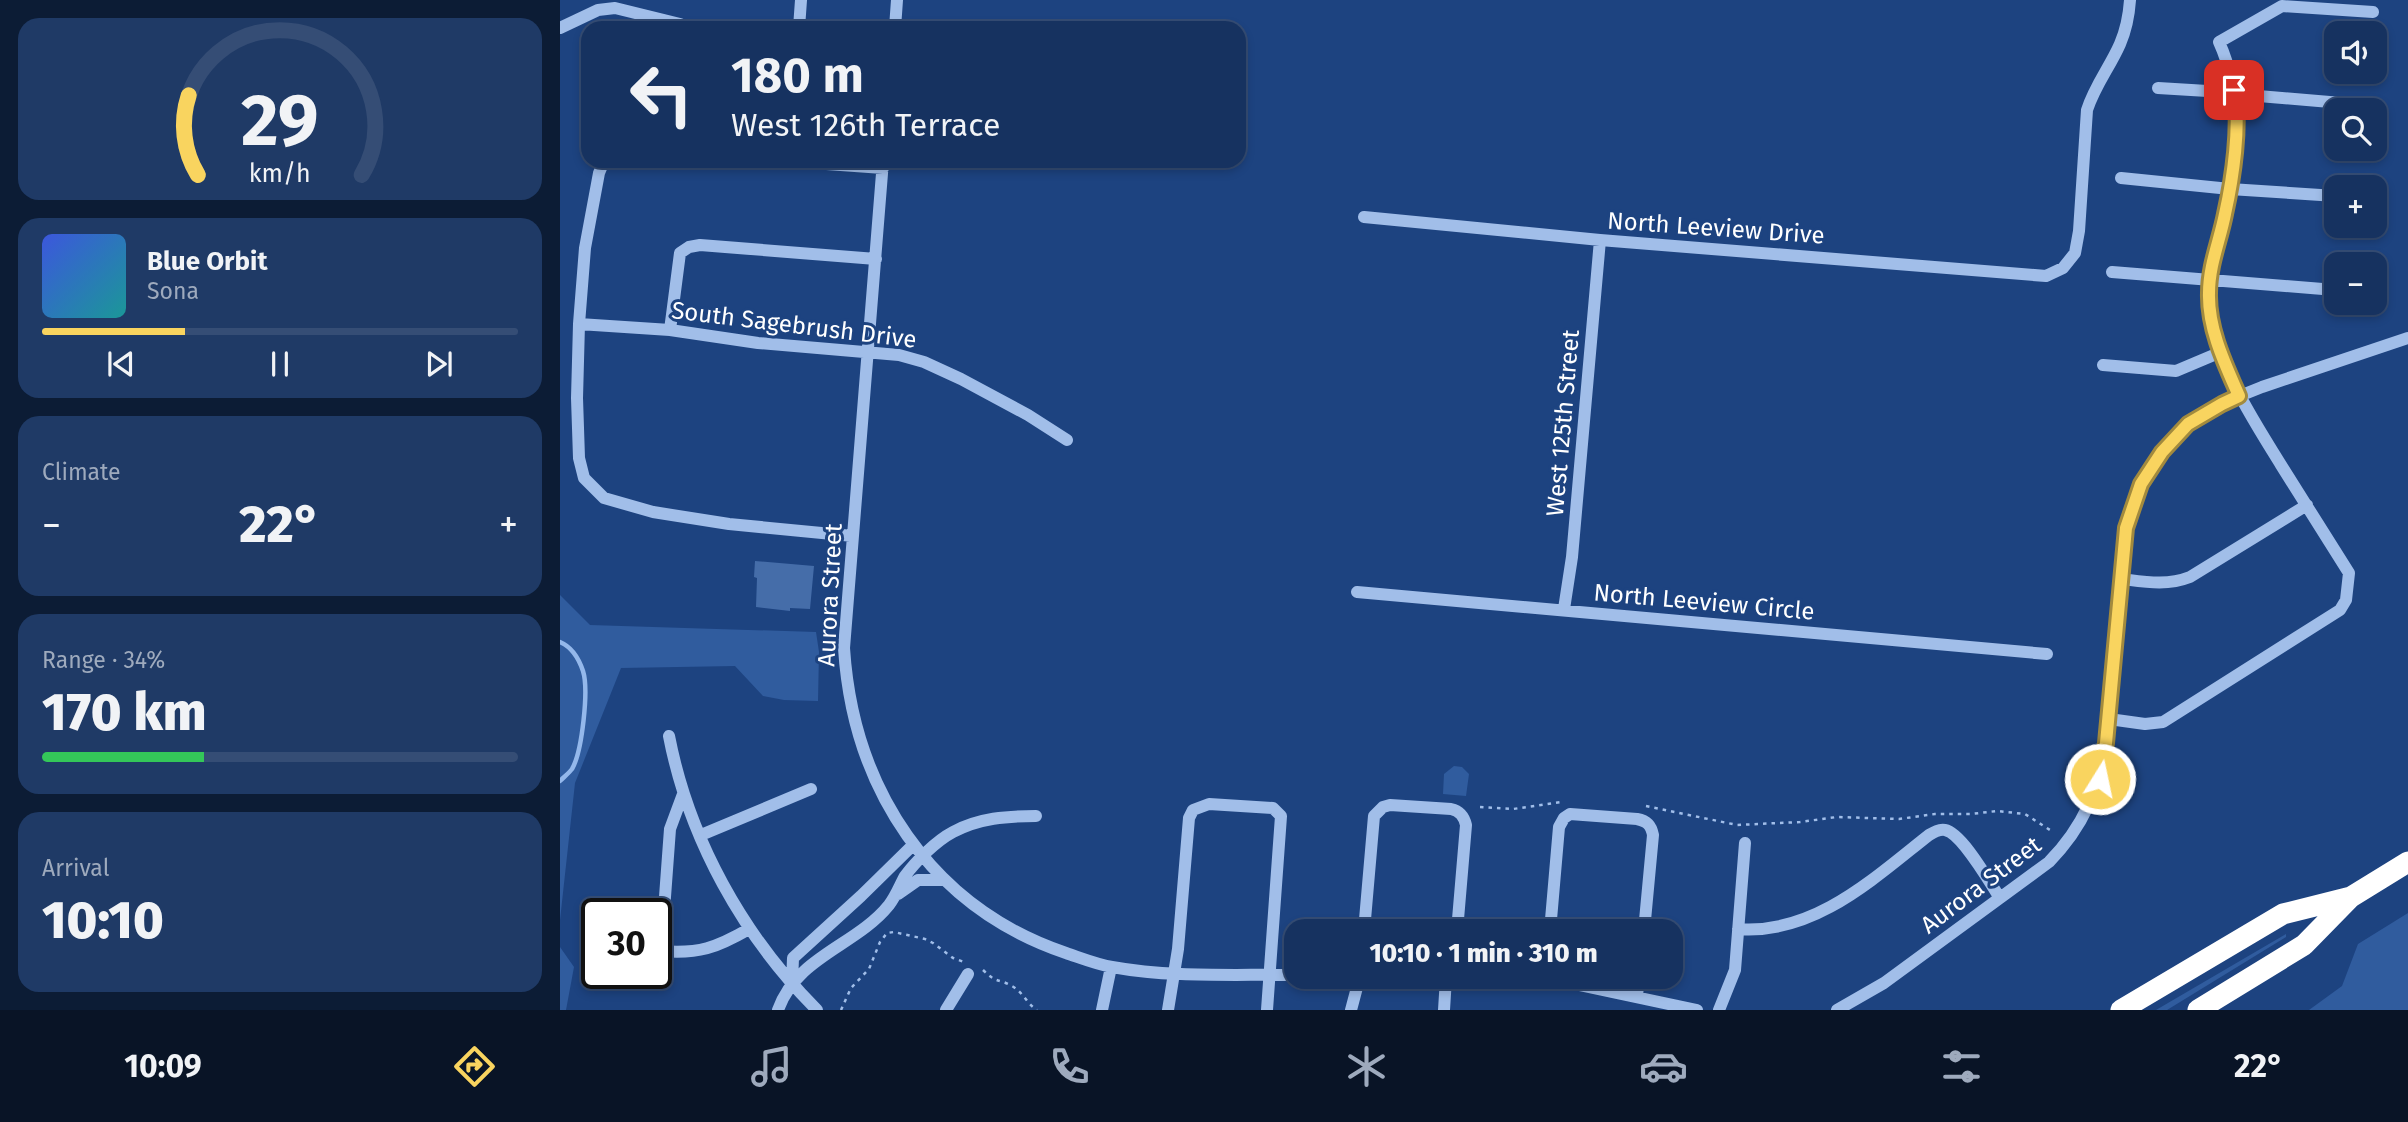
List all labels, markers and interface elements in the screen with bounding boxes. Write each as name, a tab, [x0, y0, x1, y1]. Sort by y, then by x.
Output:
map controls	[2324, 21, 2387, 315]
button: sound	[2324, 21, 2387, 84]
text: 180 m	[731, 46, 864, 105]
icon: left	[616, 49, 707, 140]
pin	[2204, 60, 2264, 120]
icon: arrive	[2215, 71, 2253, 109]
text: 29	[241, 77, 319, 164]
button: search	[2324, 98, 2387, 161]
text: West 126th Terrace	[731, 106, 1000, 144]
text: km/h	[249, 159, 311, 189]
button: +	[2324, 175, 2387, 238]
street label: North Leeview Drive	[1606, 206, 1826, 250]
text: Blue Orbit	[147, 246, 267, 277]
button: −	[2324, 252, 2387, 315]
text: Sona	[147, 277, 199, 305]
street label: South Sagebrush Drive	[670, 296, 918, 354]
street label: West 125th Street	[1541, 328, 1585, 517]
icon: previous	[102, 345, 140, 383]
icon: pause	[261, 345, 299, 383]
icon: next	[420, 345, 458, 383]
text: Climate	[42, 458, 121, 486]
text: 22°	[239, 493, 321, 556]
text: −	[42, 502, 61, 548]
text: +	[499, 502, 518, 548]
street label: Aurora Street	[812, 522, 848, 667]
street label: North Leeview Circle	[1592, 578, 1816, 626]
text: Range · 34%	[42, 646, 165, 674]
text: 170 km	[42, 681, 207, 744]
position arrow	[2063, 742, 2137, 816]
street label: Aurora Street	[1915, 831, 2047, 939]
text: Arrival	[42, 854, 109, 882]
text: 10:10	[42, 889, 164, 952]
speed limit sign: 30	[581, 898, 672, 989]
text: 10:10 · 1 min · 310 m	[1369, 938, 1598, 969]
icon: directions	[450, 1042, 499, 1091]
icon: music	[747, 1042, 796, 1091]
icon: phone	[1045, 1042, 1094, 1091]
icon: climate	[1342, 1042, 1391, 1091]
icon: car	[1639, 1042, 1688, 1091]
icon: filters	[1937, 1042, 1986, 1091]
text: 10:09	[124, 1047, 202, 1085]
text: 22°	[2234, 1047, 2284, 1085]

